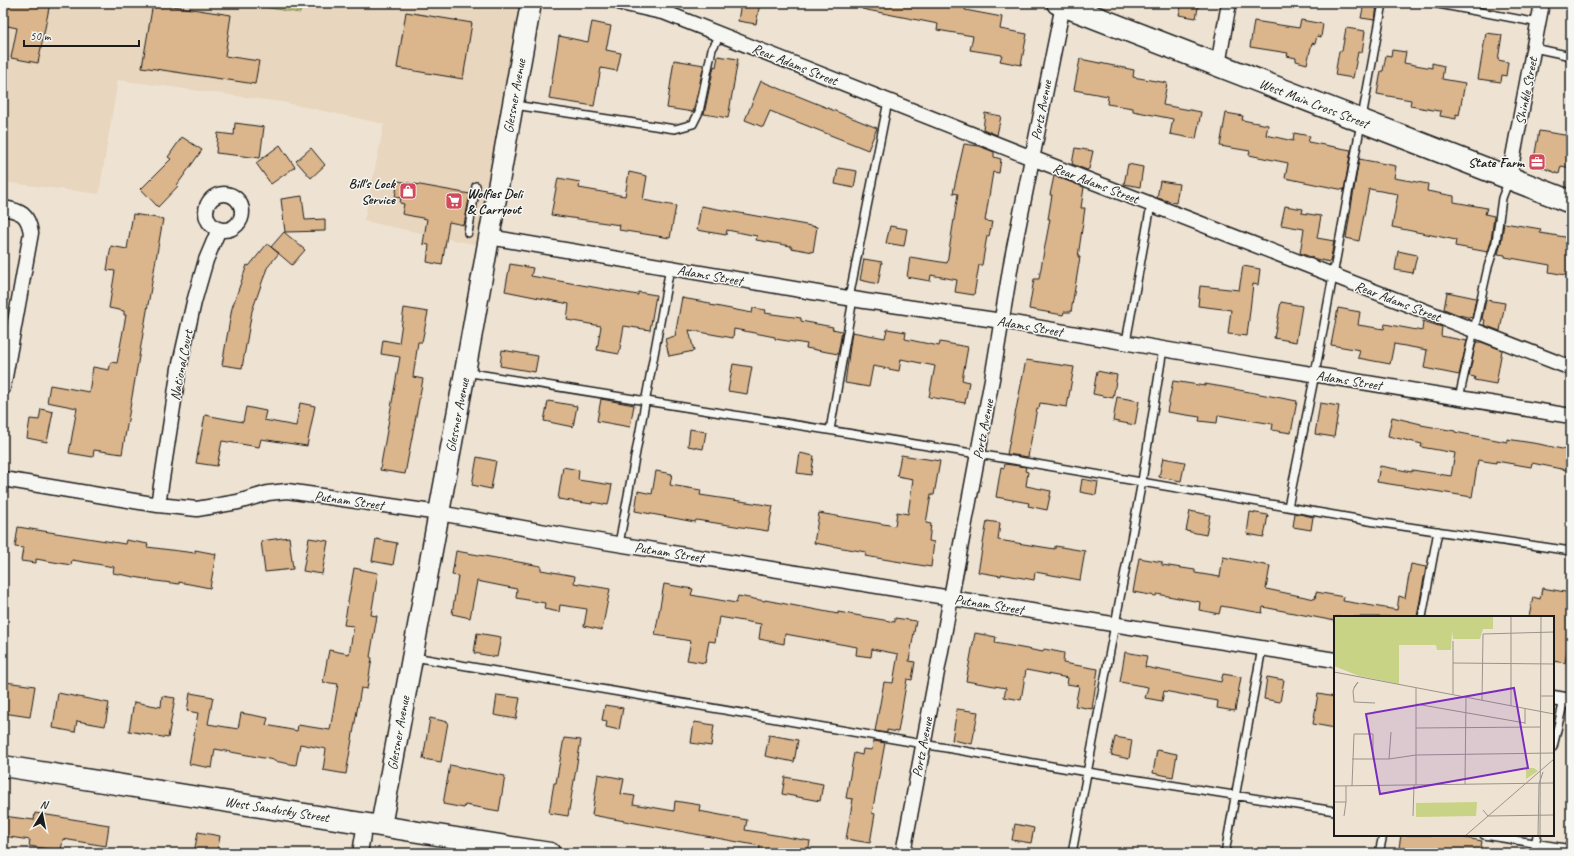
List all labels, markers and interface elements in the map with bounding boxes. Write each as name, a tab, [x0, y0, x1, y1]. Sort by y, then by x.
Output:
scale bar	[24, 22, 139, 48]
text: 50 m	[30, 28, 52, 44]
street label: Rear Adams Street	[750, 40, 841, 90]
street label: Shinkle Street	[1512, 55, 1542, 126]
street label: Glessner Avenue	[500, 56, 530, 134]
street label: West Main Cross Street	[1257, 75, 1373, 133]
street label: Portz Avenue	[1027, 77, 1056, 141]
office icon: State Farm	[1527, 152, 1547, 172]
place label: State Farm	[1468, 154, 1526, 171]
street label: Rear Adams Street	[1051, 159, 1142, 208]
place label: Bill's Lock Service	[349, 175, 397, 208]
shop icon: Bill's Lock Service	[398, 181, 418, 201]
place label: Wolfies Deli & Carryout	[467, 185, 524, 218]
supermarket icon: Wolfies Deli & Carryout	[444, 191, 464, 211]
street label: Adams Street	[676, 261, 746, 290]
street label: Rear Adams Street	[1353, 277, 1444, 326]
street label: Adams Street	[996, 312, 1066, 341]
street label: National Court	[166, 327, 197, 402]
street label: Adams Street	[1315, 367, 1385, 394]
street label: Glessner Avenue	[442, 375, 473, 453]
street label: Portz Avenue	[969, 396, 998, 460]
street label: Putnam Street	[313, 487, 387, 514]
street label: Putnam Street	[633, 539, 707, 567]
street label: Putnam Street	[953, 591, 1027, 619]
inset map	[1334, 616, 1554, 836]
street label: Glessner Avenue	[384, 693, 414, 771]
street label: Portz Avenue	[908, 714, 937, 778]
street label: West Sandusky Street	[224, 793, 332, 826]
north arrow	[22, 794, 62, 834]
text: N	[39, 797, 50, 812]

